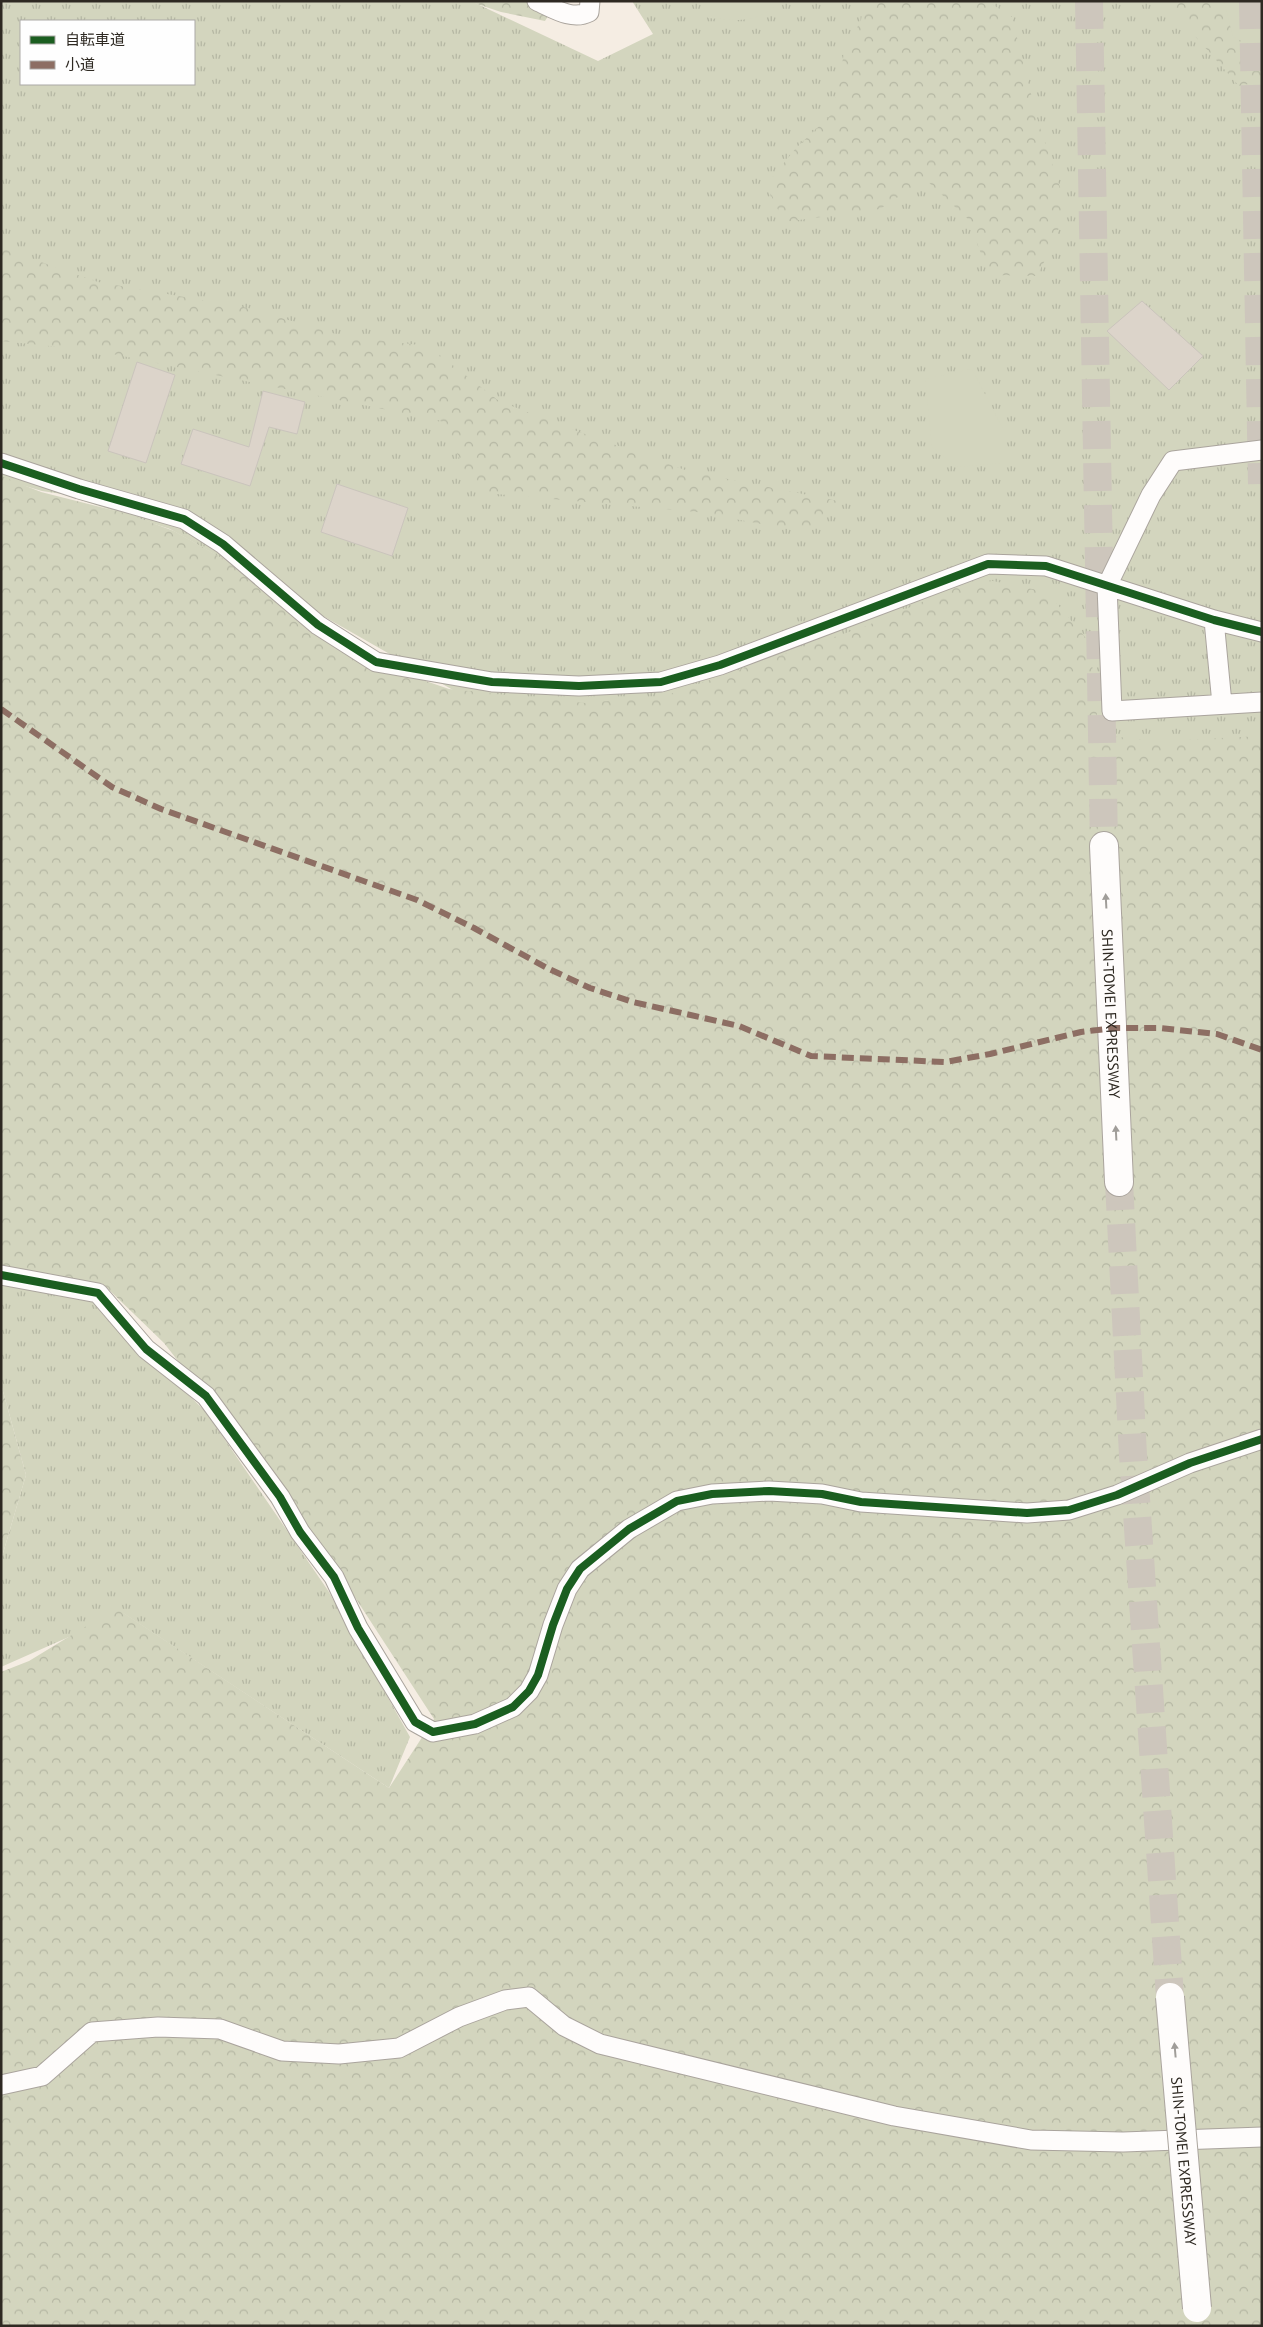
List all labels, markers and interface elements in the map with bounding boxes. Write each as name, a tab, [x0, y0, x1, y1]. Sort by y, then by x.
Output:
legend	[20, 20, 195, 85]
text: 自転車道	[65, 30, 125, 49]
text: 小道	[65, 55, 95, 74]
one-way arrow	[1102, 893, 1110, 909]
street label: SHIN-TOMEI EXPRESSWAY	[1098, 929, 1125, 1100]
one-way arrow	[1112, 1125, 1120, 1141]
one-way arrow	[1171, 2042, 1179, 2058]
street label: SHIN-TOMEI EXPRESSWAY	[1167, 2076, 1201, 2247]

